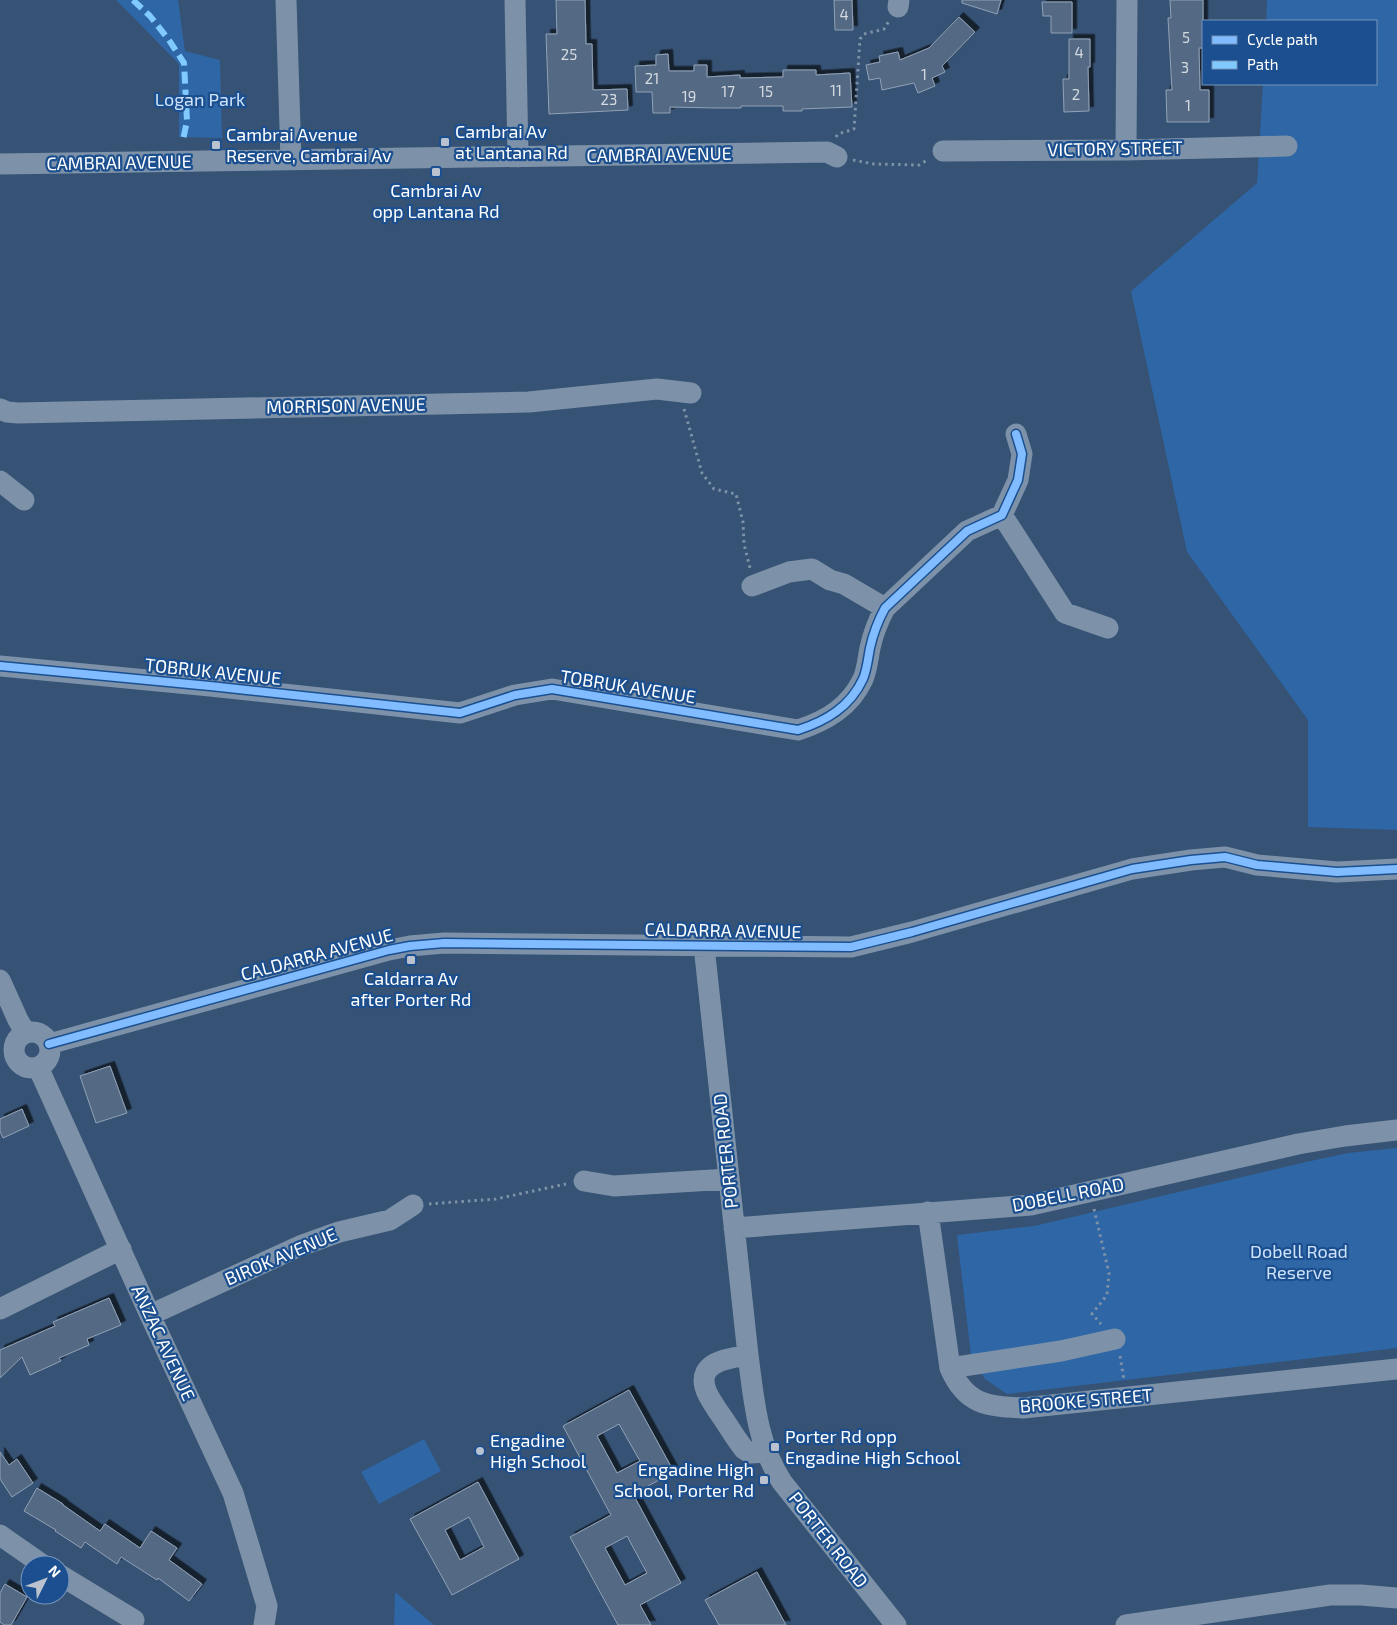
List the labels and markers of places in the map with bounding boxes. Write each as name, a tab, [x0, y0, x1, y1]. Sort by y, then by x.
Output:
place label: Cambrai Av at Lantana Rd	[455, 120, 568, 163]
place label: Cambrai Avenue Reserve, Cambrai Av	[226, 123, 392, 166]
marker: Cambrai Av at Lantana Rd	[439, 136, 451, 148]
marker: Cambrai Avenue Reserve, Cambrai Av	[210, 139, 222, 151]
marker: Cambrai Av opp Lantana Rd	[430, 166, 442, 178]
place label: Cambrai Av opp Lantana Rd	[372, 179, 500, 222]
marker: Caldarra Av after Porter Rd	[405, 954, 417, 966]
place label: Caldarra Av after Porter Rd	[351, 967, 471, 1010]
place label: Porter Rd opp Engadine High School	[785, 1425, 961, 1468]
place label: Engadine High School	[490, 1429, 587, 1472]
marker: Porter Rd opp Engadine High School	[769, 1441, 781, 1453]
marker: Engadine High School	[474, 1445, 486, 1457]
place label: Engadine High School, Porter Rd	[614, 1458, 754, 1501]
marker: Engadine High School, Porter Rd	[758, 1474, 770, 1486]

